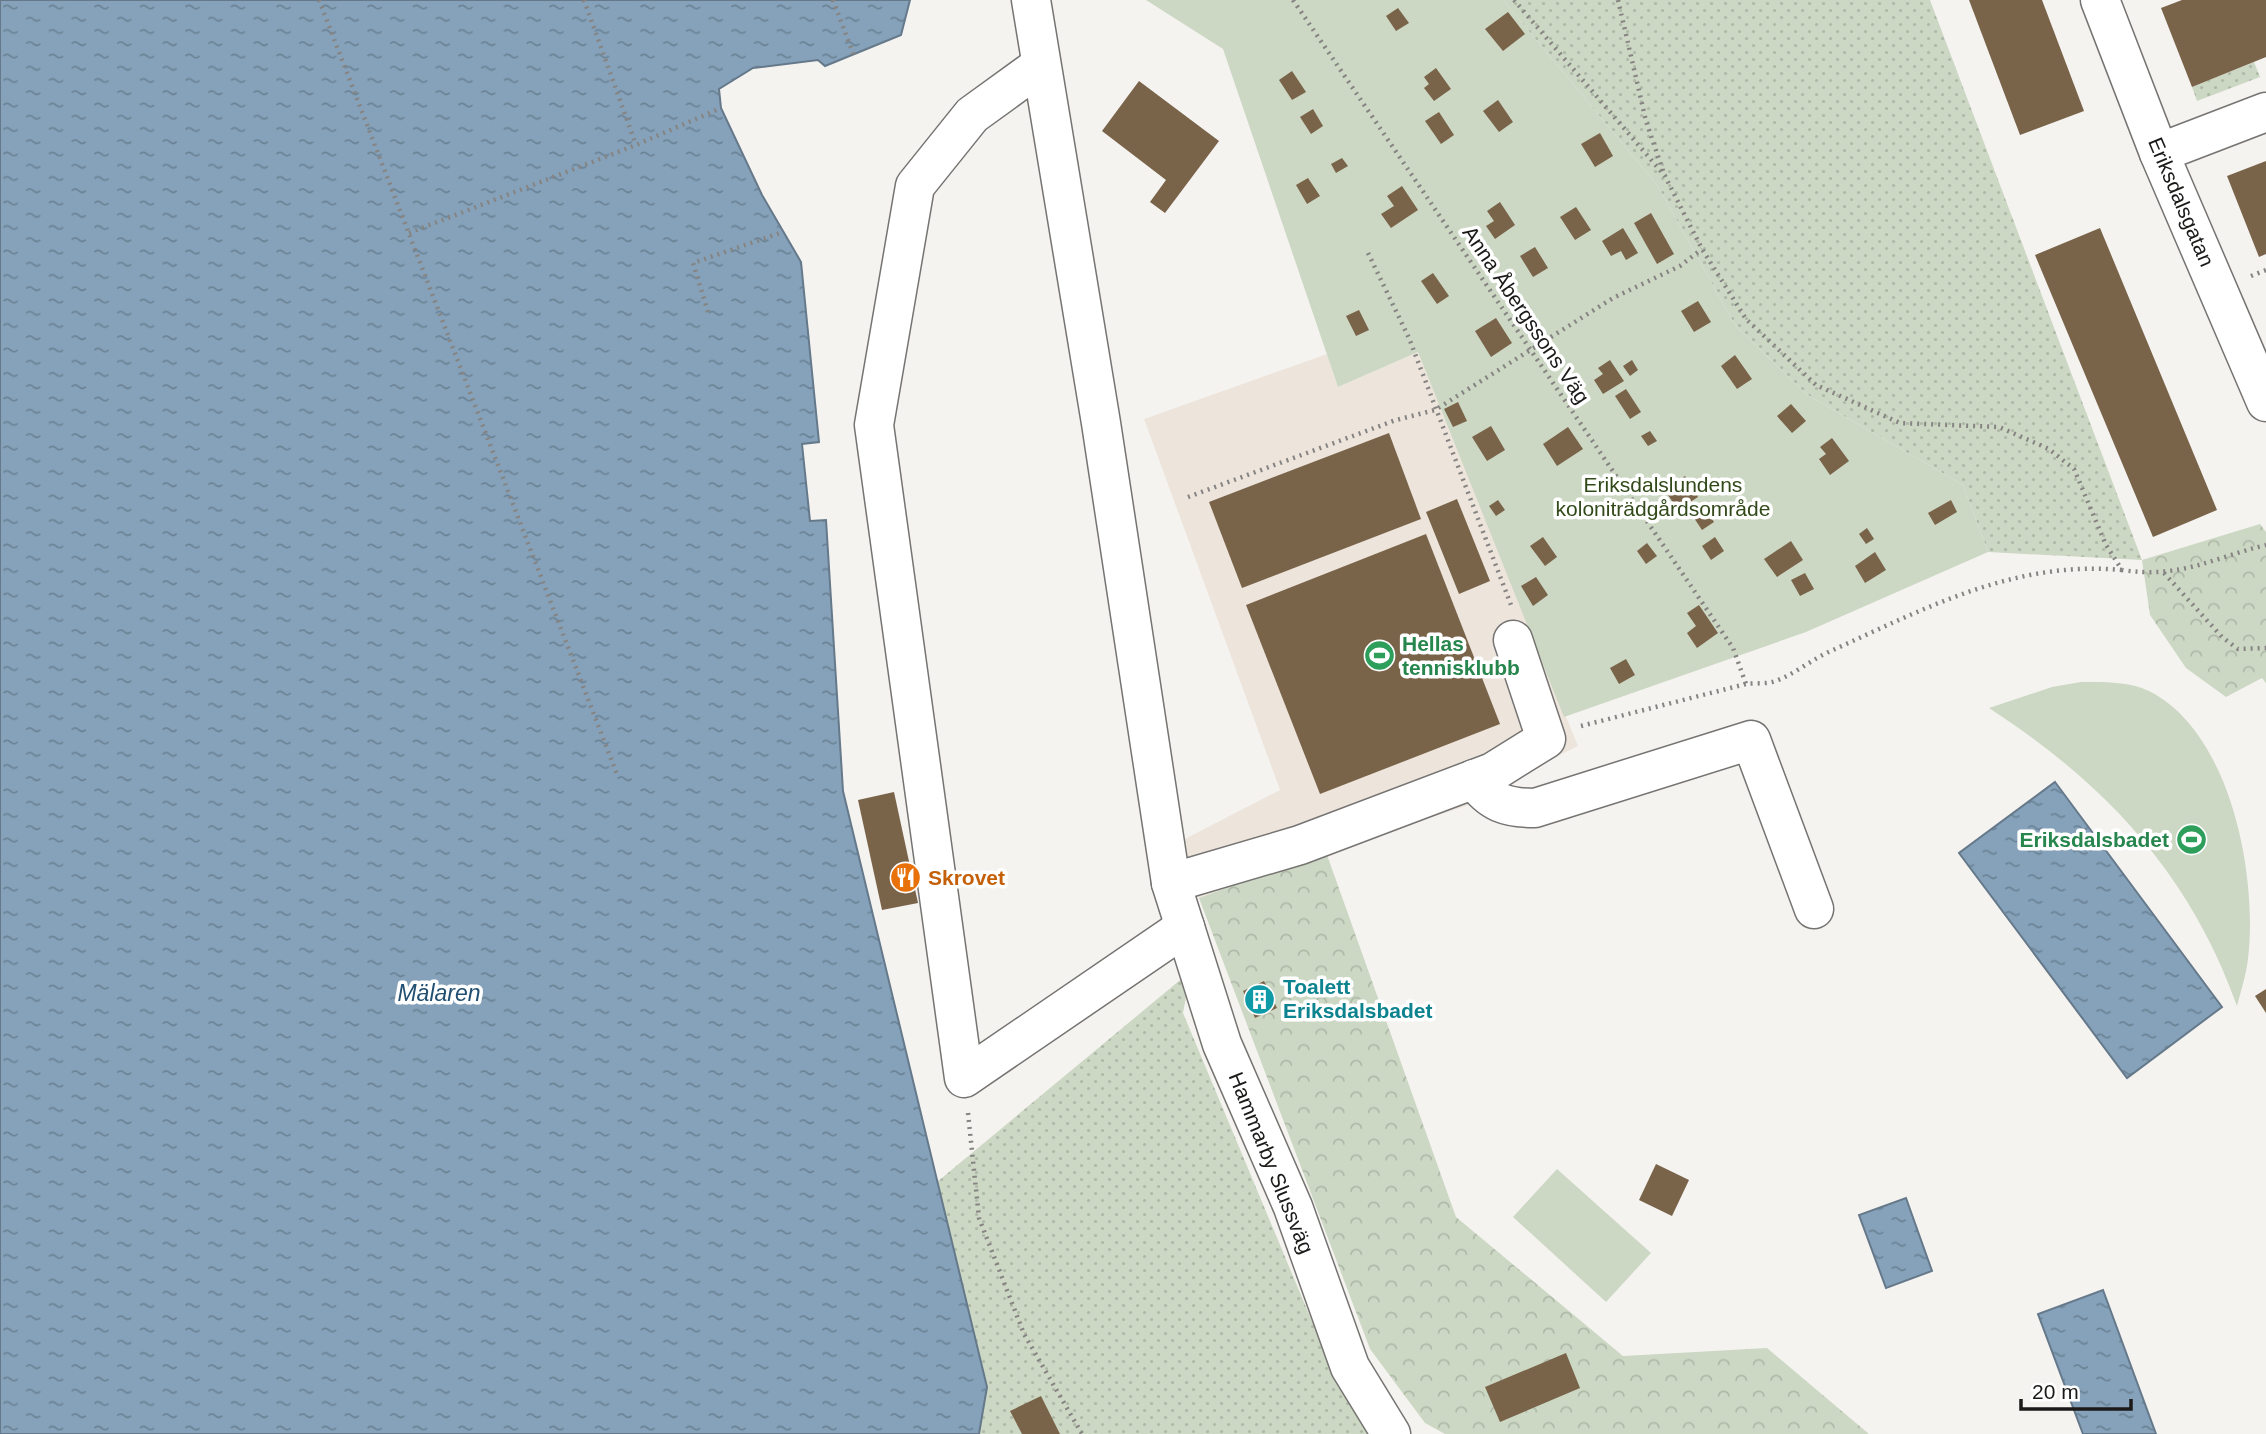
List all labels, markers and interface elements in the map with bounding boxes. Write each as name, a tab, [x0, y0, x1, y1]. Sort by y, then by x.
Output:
street label: Eriksdalsgatan	[2144, 134, 2219, 270]
street label: Anna Åbergssons Väg	[1458, 222, 1594, 408]
park label: Eriksdalslundens koloniträdgårdsområde	[1556, 473, 1770, 520]
place label: Hellas tennisklubb	[1402, 632, 1520, 679]
sports icon: Hellas tennisklubb	[1362, 639, 1396, 673]
sports icon: Eriksdalsbadet	[2175, 823, 2209, 857]
place label: Eriksdalsbadet	[2020, 828, 2169, 851]
restaurant icon: Skrovet	[888, 861, 922, 895]
place label: Skrovet	[928, 866, 1005, 889]
place label: Toalett Eriksdalsbadet	[1283, 975, 1432, 1022]
water label: Mälaren	[397, 980, 481, 1006]
building icon: Toalett Eriksdalsbadet	[1243, 982, 1277, 1016]
street label: Hammarby Slussväg	[1225, 1069, 1318, 1257]
scale bar	[2021, 1368, 2131, 1412]
text: 20 m	[2032, 1380, 2079, 1403]

